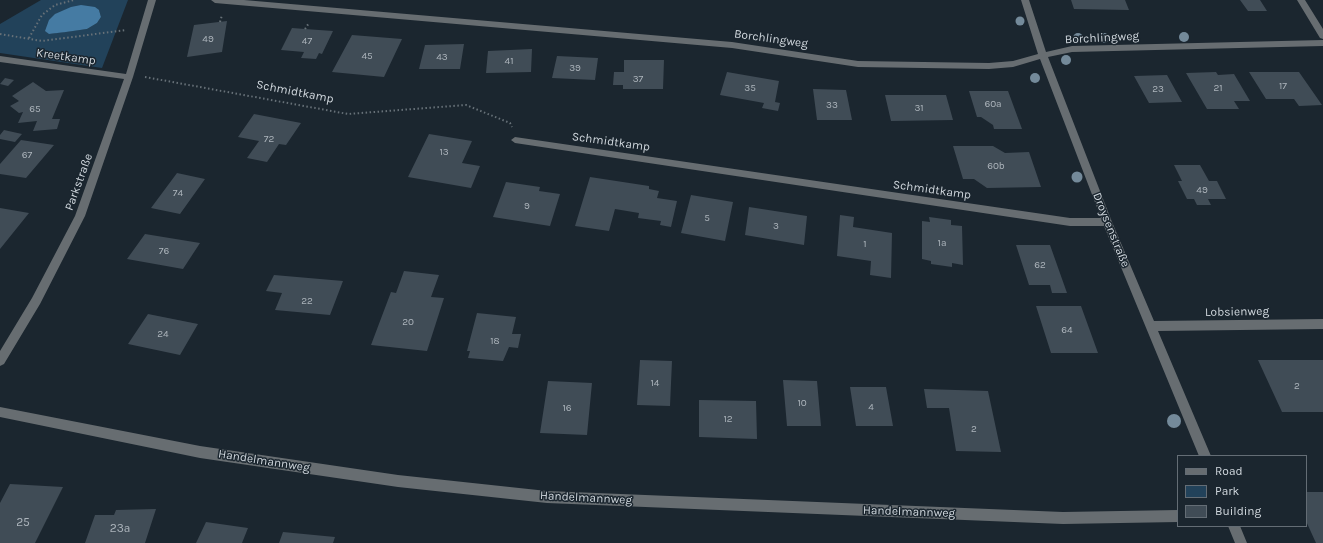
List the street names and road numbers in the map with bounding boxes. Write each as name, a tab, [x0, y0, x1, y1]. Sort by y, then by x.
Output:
street label: Borchlingweg	[733, 27, 809, 51]
street label: Borchlingweg	[1064, 29, 1140, 47]
street label: Kreetkamp	[35, 46, 97, 68]
street label: Schmidtkamp	[255, 77, 335, 107]
street label: Schmidtkamp	[571, 129, 651, 155]
street label: Parkstraße	[62, 152, 96, 212]
street label: Schmidtkamp	[892, 177, 972, 203]
street label: Droysenstraße	[1089, 190, 1133, 270]
street label: Lobsienweg	[1205, 304, 1269, 320]
street label: Handelmannweg	[217, 447, 311, 475]
street label: Handelmannweg	[539, 488, 633, 508]
street label: Handelmannweg	[863, 503, 955, 521]

